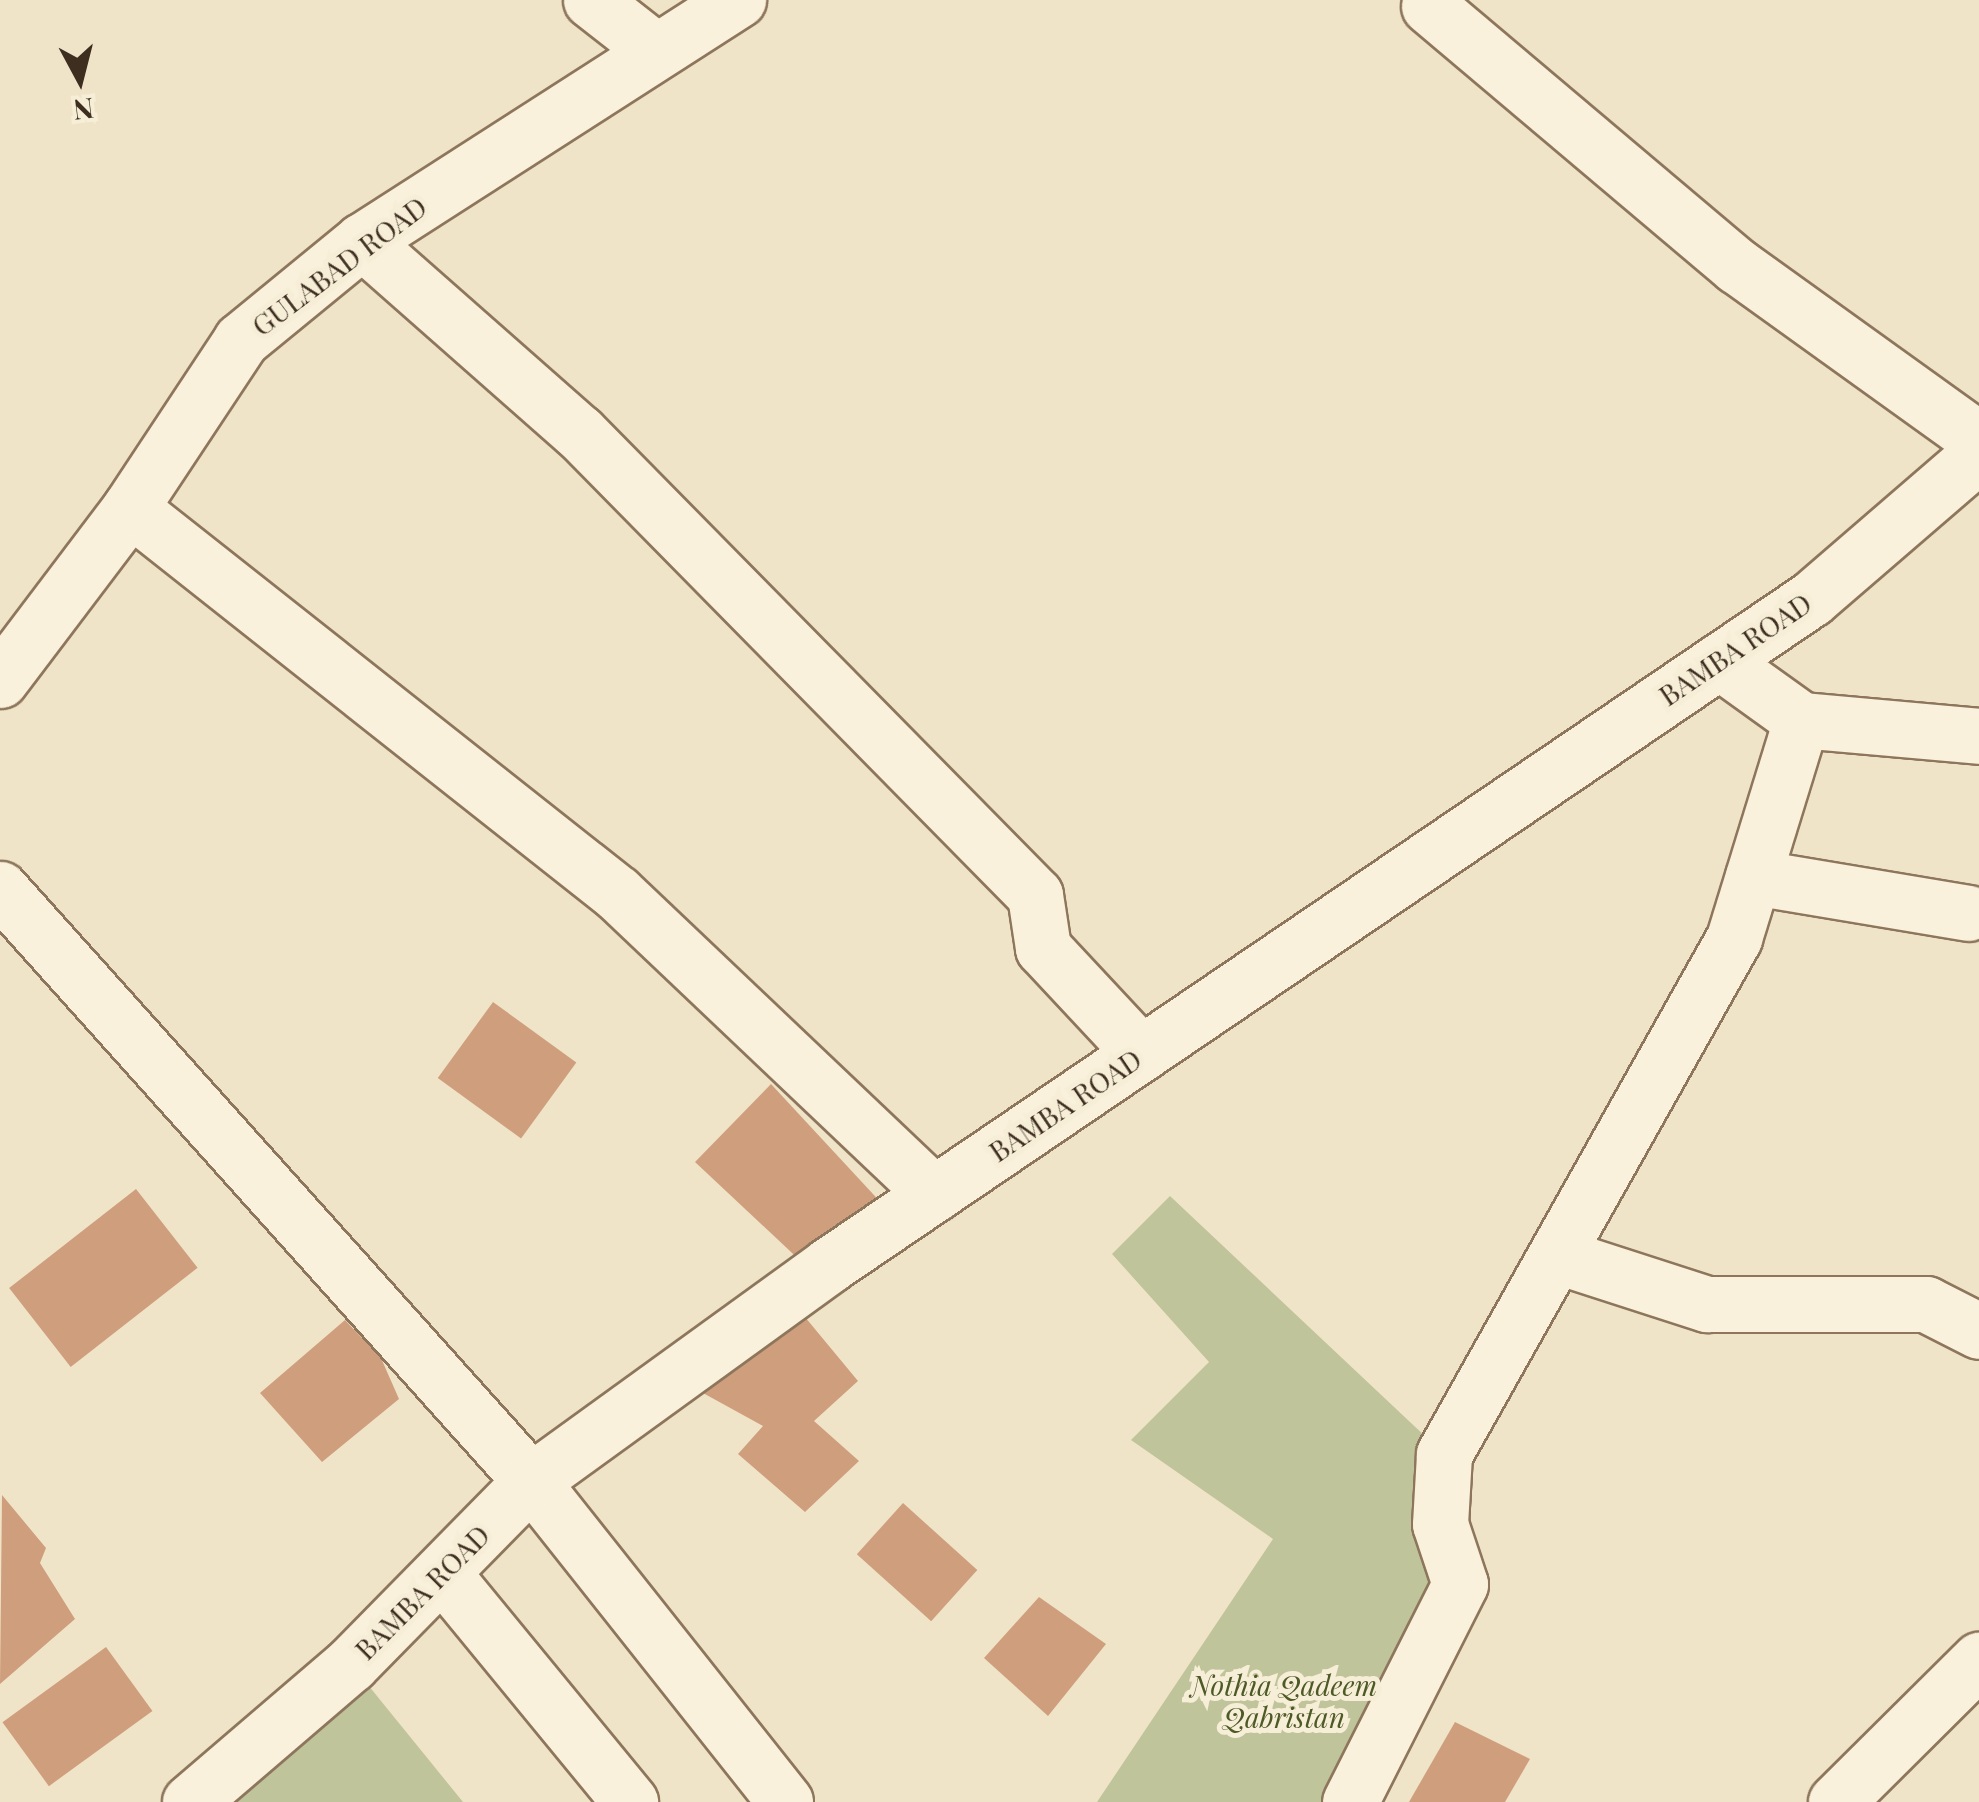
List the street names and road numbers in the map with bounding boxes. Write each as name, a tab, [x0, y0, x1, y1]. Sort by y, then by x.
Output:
street label: GULABAD ROAD	[245, 190, 433, 342]
street label: BAMBA ROAD	[1653, 586, 1817, 712]
street label: BAMBA ROAD	[983, 1042, 1147, 1168]
street label: BAMBA ROAD	[348, 1518, 496, 1666]

